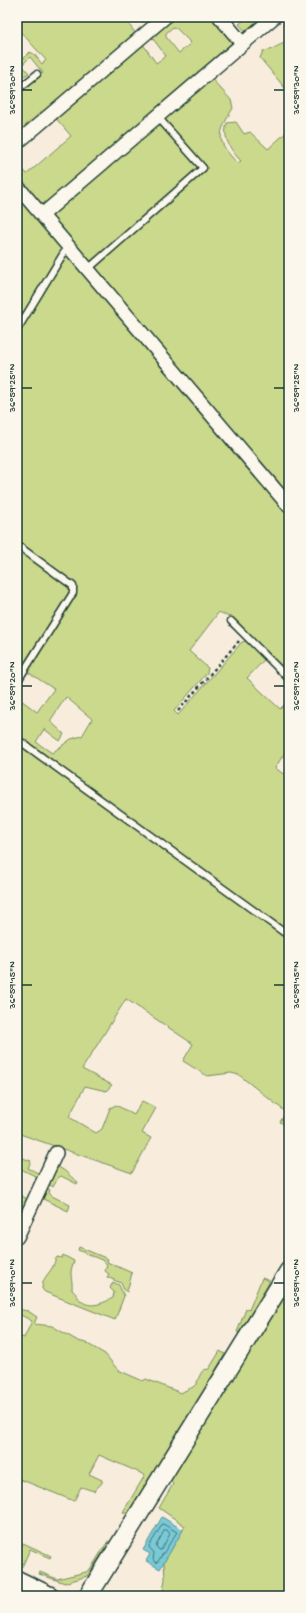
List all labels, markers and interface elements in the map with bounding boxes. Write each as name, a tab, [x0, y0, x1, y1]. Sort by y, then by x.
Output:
text: 36°59'30"N	[7, 65, 19, 116]
text: 36°59'30"N	[291, 65, 303, 116]
text: 36°59'25"N	[7, 363, 19, 413]
text: 36°59'25"N	[291, 363, 303, 413]
text: 36°59'20"N	[7, 661, 19, 711]
text: 36°59'20"N	[291, 661, 303, 711]
text: 36°59'15"N	[7, 961, 19, 1010]
text: 36°59'15"N	[291, 961, 303, 1010]
text: 36°59'10"N	[7, 1259, 19, 1308]
text: 36°59'10"N	[291, 1259, 303, 1308]

